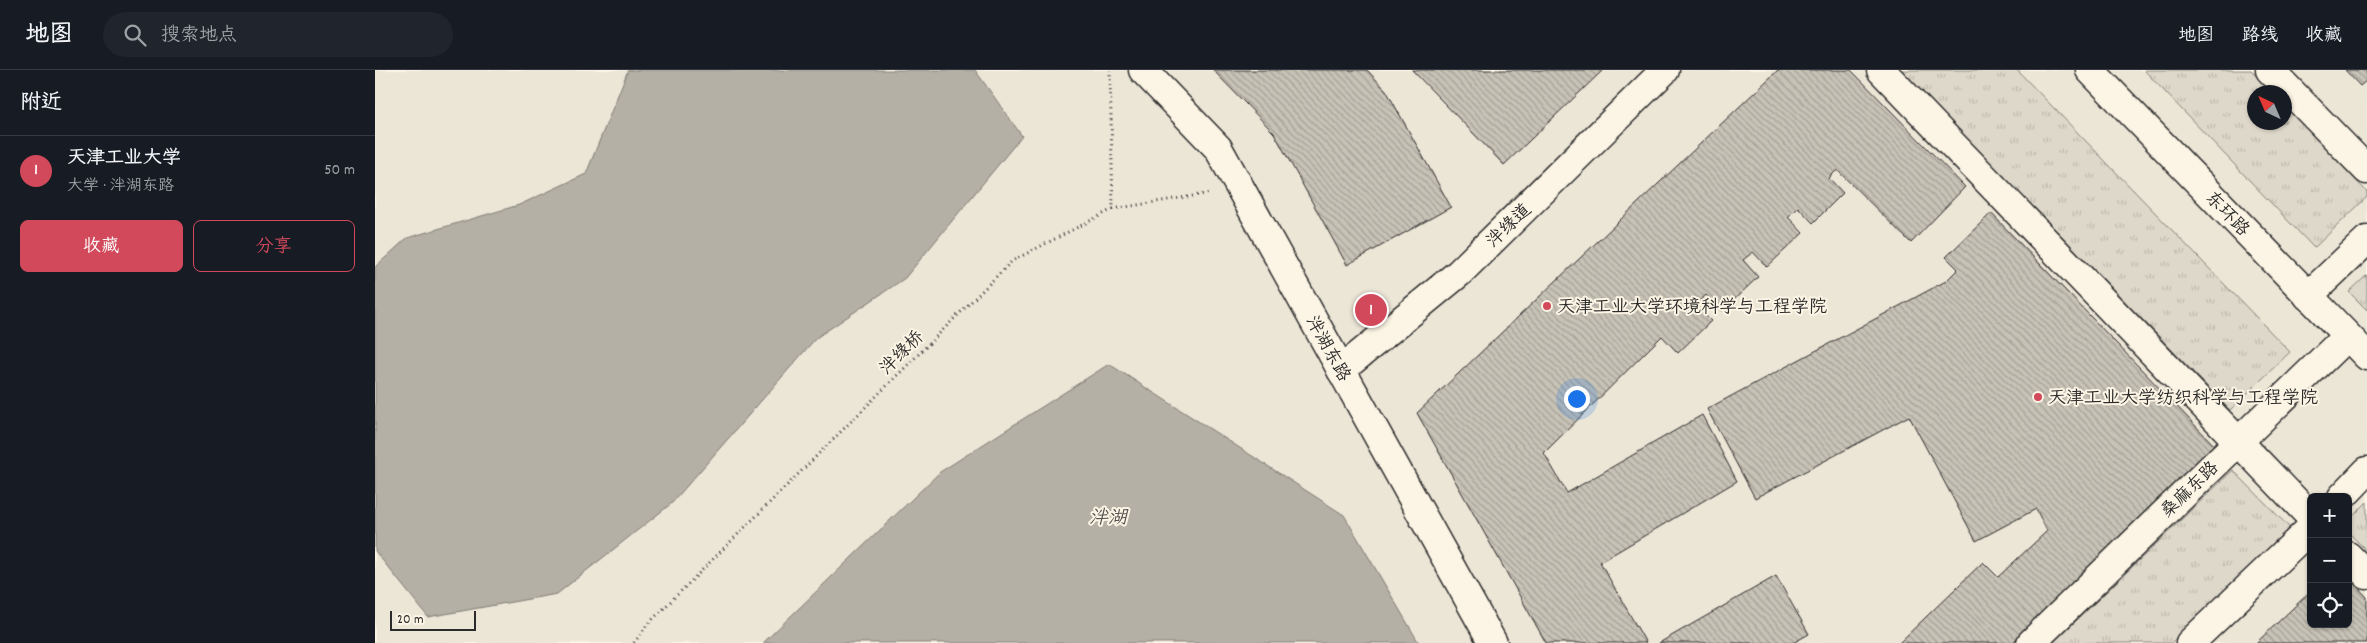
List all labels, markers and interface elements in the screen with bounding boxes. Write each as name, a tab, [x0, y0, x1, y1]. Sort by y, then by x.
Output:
search box	[103, 12, 453, 57]
text: 地图	[25, 19, 73, 53]
icon: search	[121, 21, 149, 49]
text: 搜索地点	[161, 23, 237, 50]
text: 地图	[2178, 24, 2214, 49]
text: 路线	[2242, 24, 2278, 49]
text: 收藏	[2306, 24, 2342, 49]
north arrow	[2247, 85, 2292, 130]
text: 附近	[20, 89, 62, 119]
text: 天津工业大学	[67, 146, 181, 173]
text: 1	[34, 159, 38, 182]
text: 50 m	[324, 159, 355, 182]
text: 大学 · 泮湖东路	[67, 175, 174, 198]
street label: 东环路	[2198, 187, 2254, 243]
street label: 泮缘道	[1482, 199, 1538, 255]
button: 收藏	[20, 220, 183, 272]
button: 分享	[193, 220, 355, 272]
pin: 1	[1355, 291, 1387, 329]
place label: 天津工业大学环境科学与工程学院	[1557, 296, 1827, 321]
marker: 天津工业大学环境科学与工程学院	[1541, 300, 1553, 312]
street label: 泮湖东路	[1298, 312, 1355, 387]
street label: 泮缘桥	[875, 326, 931, 382]
your location	[1564, 386, 1590, 412]
place label: 天津工业大学纺织科学与工程学院	[2048, 387, 2318, 412]
marker: 天津工业大学纺织科学与工程学院	[2032, 391, 2044, 403]
street label: 桑麻东路	[2156, 457, 2225, 525]
map controls	[2307, 493, 2352, 628]
button: +	[2307, 493, 2352, 538]
water label: 泮湖	[1089, 506, 1129, 533]
button: −	[2307, 538, 2352, 583]
button: locate	[2307, 583, 2352, 628]
scale bar	[390, 608, 476, 631]
text: 20 m	[397, 610, 424, 630]

